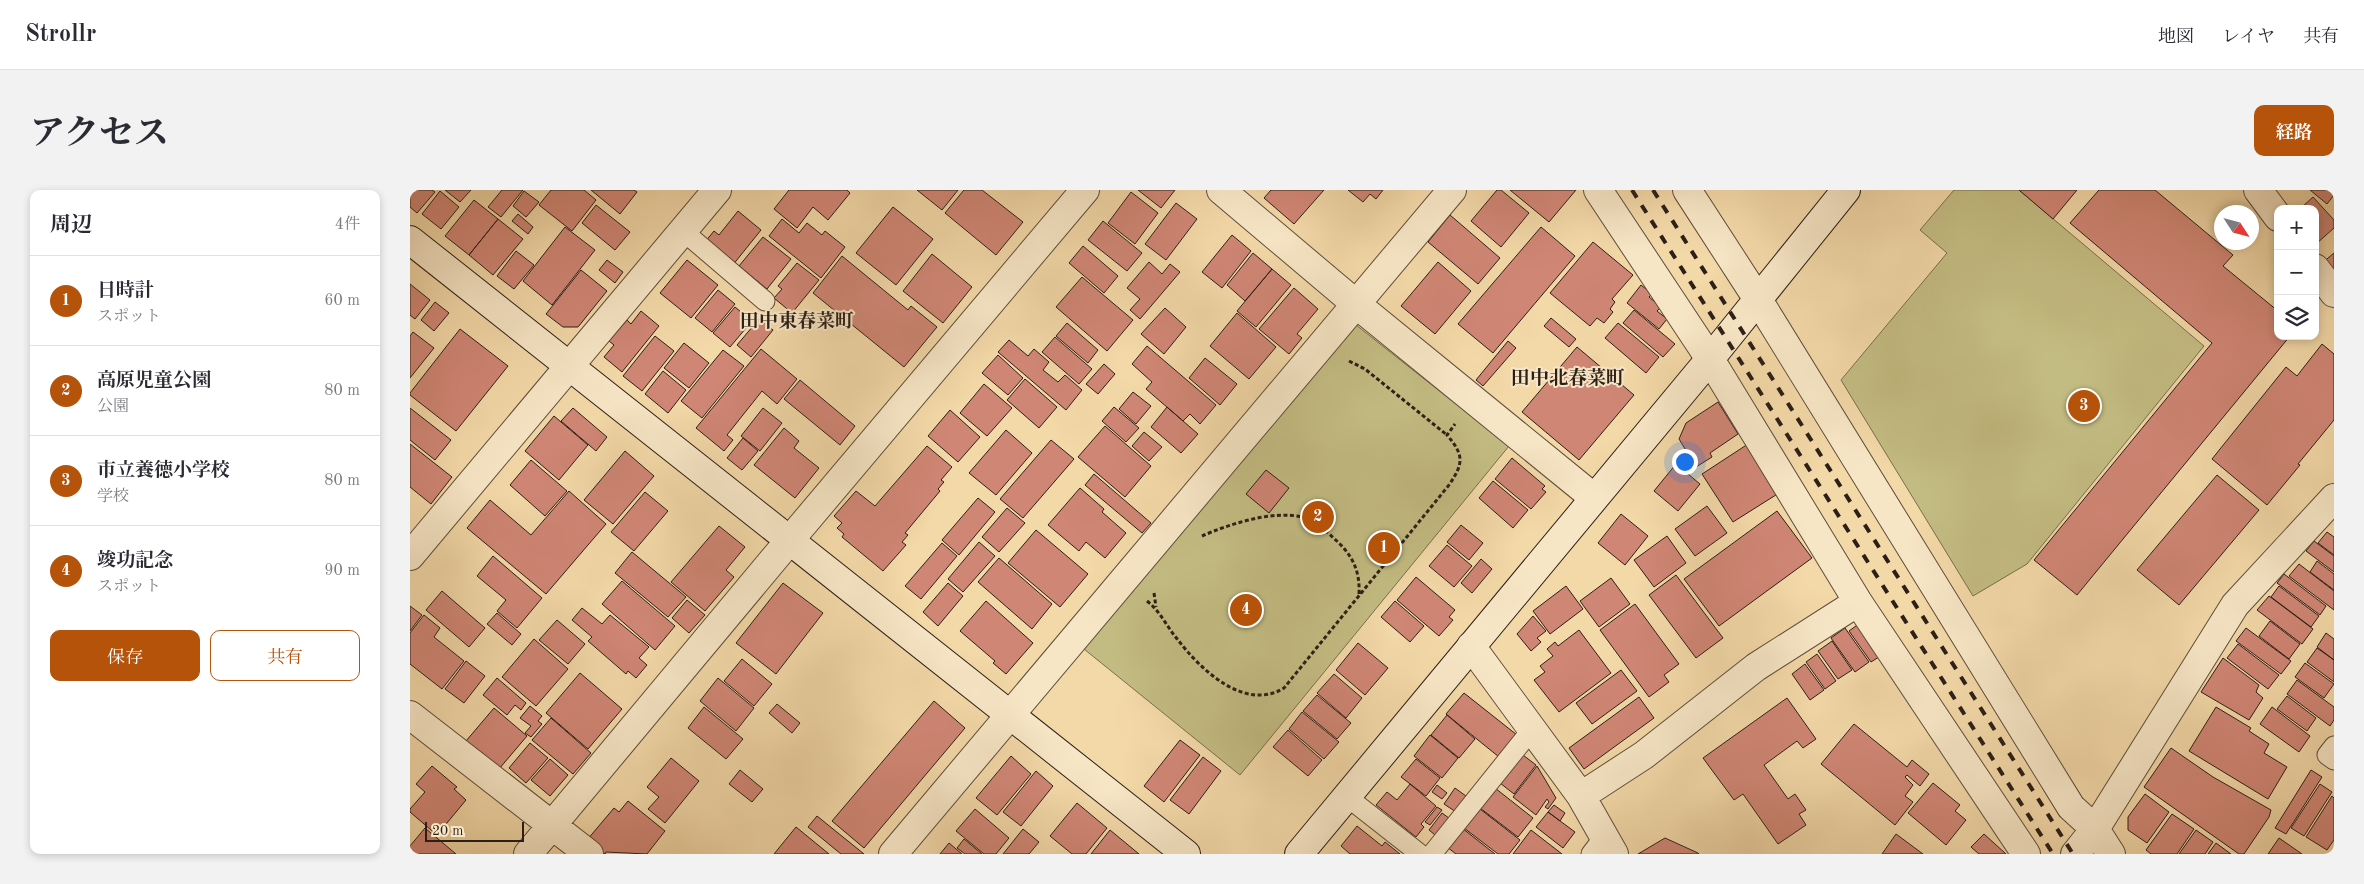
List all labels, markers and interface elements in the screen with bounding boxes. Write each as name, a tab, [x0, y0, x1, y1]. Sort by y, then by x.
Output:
text: Strollr	[25, 23, 96, 47]
text: 地図	[2158, 28, 2194, 46]
text: レイヤ	[2222, 28, 2275, 46]
text: 共有	[2303, 28, 2339, 46]
button: 経路	[2254, 105, 2334, 156]
text: アクセス	[30, 117, 169, 152]
north arrow	[2214, 205, 2259, 250]
map controls	[2274, 205, 2319, 340]
button: +	[2274, 205, 2319, 250]
text: 周辺	[50, 215, 92, 236]
text: 4件	[335, 217, 360, 233]
button: −	[2274, 250, 2319, 295]
text: 日時計	[97, 282, 154, 301]
text: 1	[61, 293, 71, 309]
text: 60 m	[324, 293, 360, 309]
button: layers	[2274, 295, 2319, 340]
text: スポット	[97, 309, 161, 325]
district label: 田中東春菜町	[740, 310, 854, 332]
district label: 田中北春菜町	[1511, 367, 1625, 389]
text: 高原児童公園	[97, 372, 211, 391]
text: 2	[61, 383, 71, 399]
text: 80 m	[324, 383, 360, 399]
pin: 3	[2068, 387, 2100, 425]
text: 公園	[97, 399, 129, 415]
your location	[1672, 449, 1698, 475]
text: 市立養徳小学校	[97, 462, 230, 481]
text: 3	[61, 473, 71, 489]
text: 80 m	[324, 473, 360, 489]
text: 学校	[97, 489, 129, 505]
pin: 2	[1302, 498, 1334, 536]
pin: 1	[1368, 529, 1400, 567]
text: 竣功記念	[97, 552, 173, 571]
text: 4	[61, 563, 71, 579]
text: 90 m	[324, 563, 360, 579]
text: スポット	[97, 579, 161, 595]
pin: 4	[1230, 591, 1262, 629]
button: 保存	[50, 630, 200, 681]
button: 共有	[210, 630, 360, 681]
scale bar	[425, 819, 524, 842]
text: 20 m	[432, 824, 463, 838]

